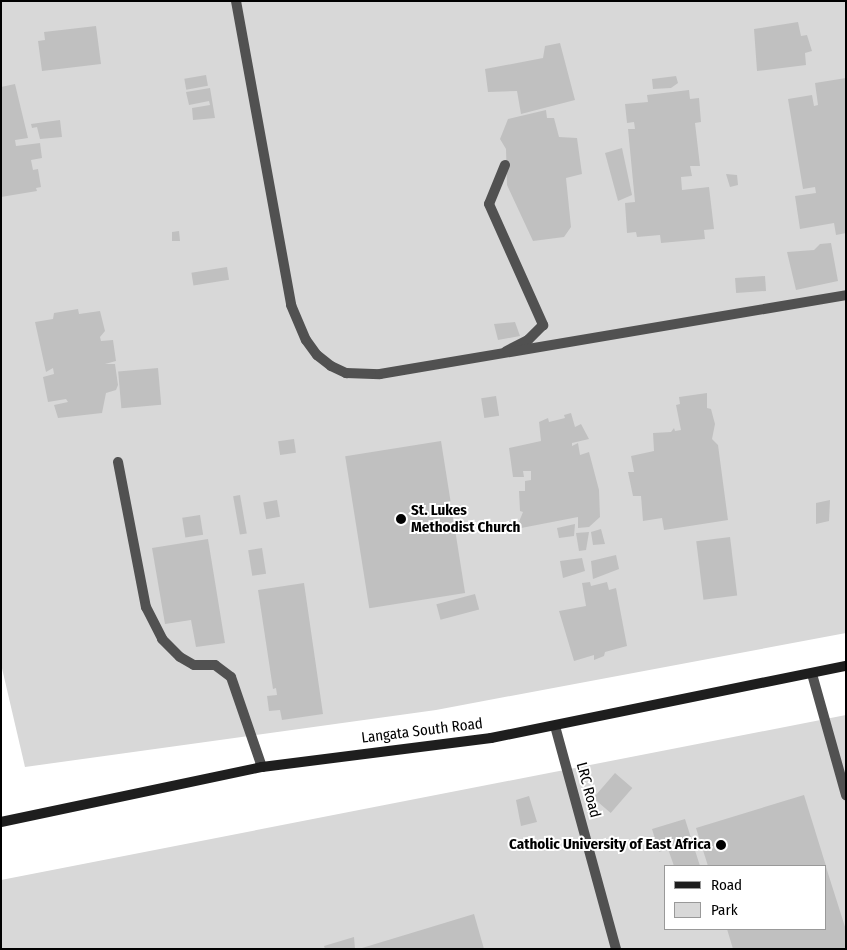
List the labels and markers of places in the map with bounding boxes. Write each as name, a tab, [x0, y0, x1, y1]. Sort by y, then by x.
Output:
place label: St. Lukes Methodist Church	[411, 501, 520, 536]
marker: St. Lukes Methodist Church	[395, 513, 407, 525]
place label: Catholic University of East Africa	[509, 836, 711, 854]
marker: Catholic University of East Africa	[715, 839, 727, 851]

